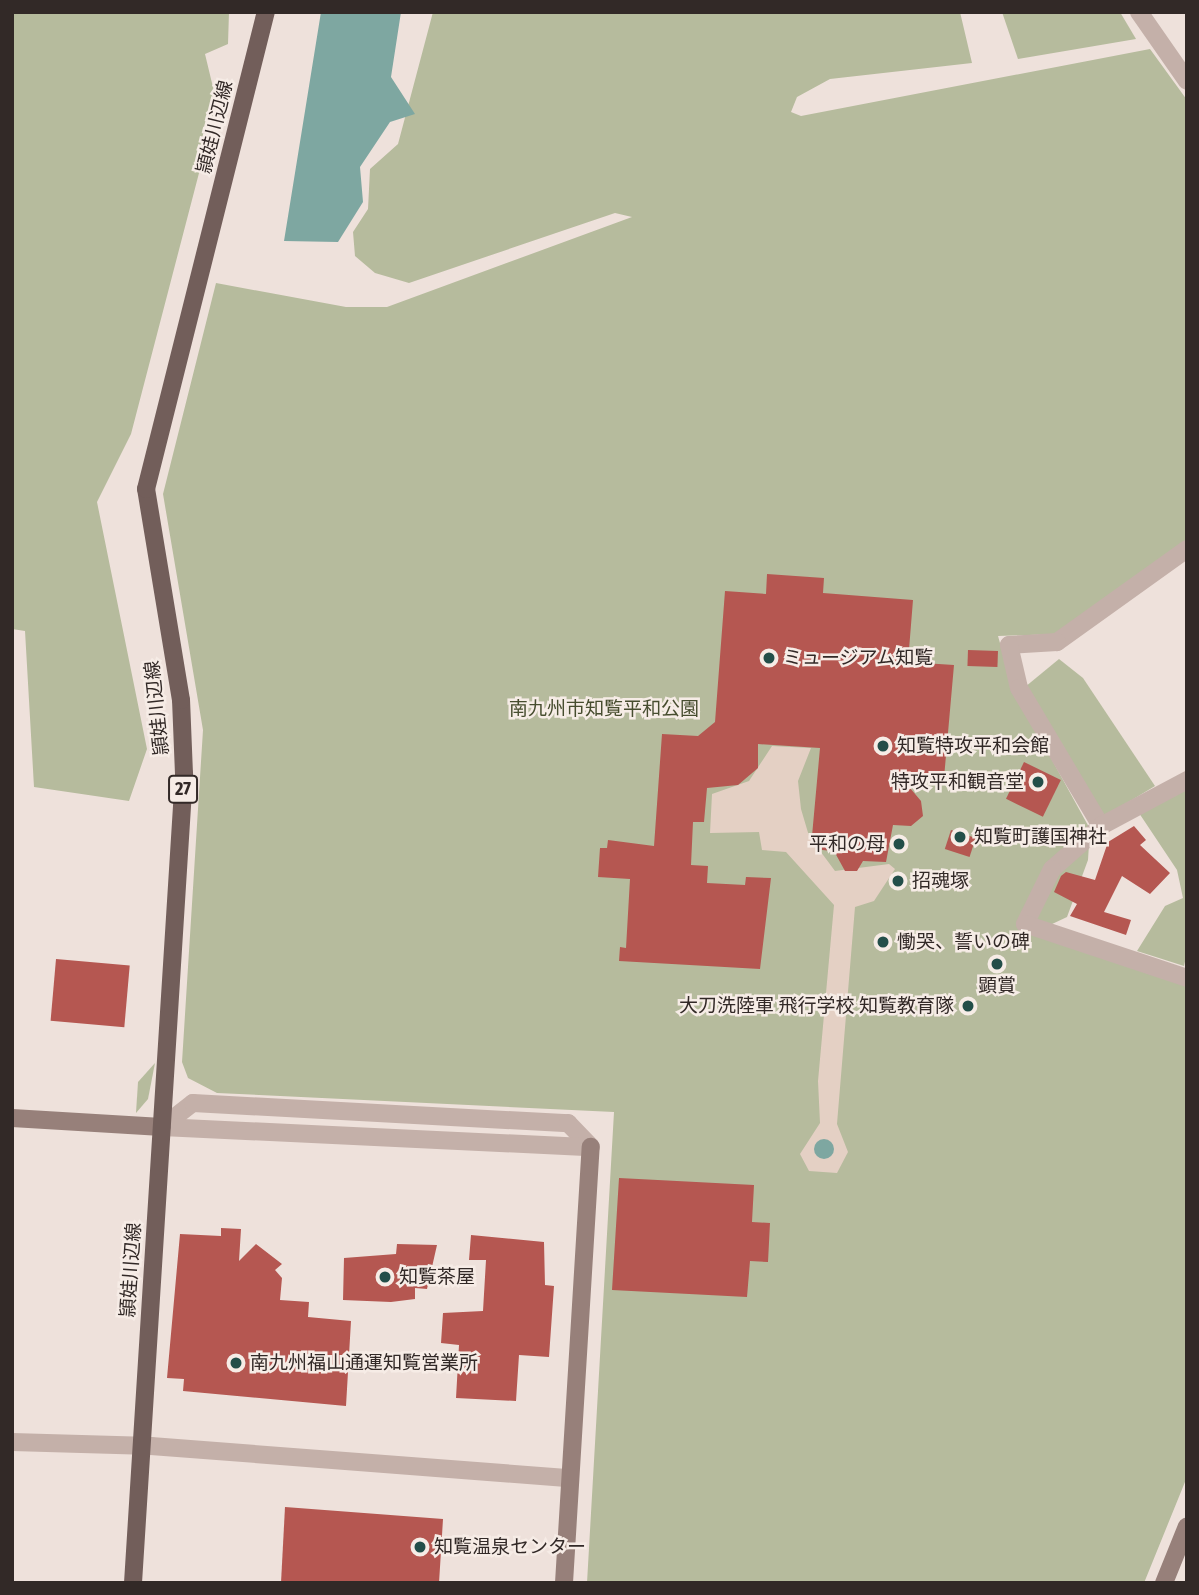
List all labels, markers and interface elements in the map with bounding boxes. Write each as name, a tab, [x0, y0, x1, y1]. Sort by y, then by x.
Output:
street label: 頴娃川辺線	[192, 78, 238, 176]
place label: ミュージアム知覧	[783, 647, 935, 669]
marker: ミュージアム知覧	[761, 650, 777, 666]
street label: 頴娃川辺線	[141, 660, 173, 756]
park label: 南九州市知覧平和公園	[509, 698, 699, 720]
place label: 知覧特攻平和会館	[897, 735, 1049, 757]
marker: 知覧特攻平和会館	[875, 738, 891, 754]
place label: 特攻平和観音堂	[891, 771, 1024, 793]
road number: 27	[167, 774, 199, 804]
marker: 特攻平和観音堂	[1030, 774, 1046, 790]
place label: 知覧町護国神社	[974, 826, 1107, 848]
marker: 知覧町護国神社	[952, 829, 968, 845]
place label: 平和の母	[809, 833, 885, 855]
marker: 平和の母	[891, 836, 907, 852]
place label: 招魂塚	[912, 870, 969, 892]
marker: 招魂塚	[890, 873, 906, 889]
place label: 慟哭、誓いの碑	[897, 931, 1030, 953]
marker: 慟哭、誓いの碑	[875, 934, 891, 950]
marker: 顕賞	[989, 956, 1005, 972]
place label: 顕賞	[978, 975, 1016, 997]
place label: 大刀洗陸軍 飛行学校 知覧教育隊	[679, 995, 954, 1017]
marker: 大刀洗陸軍 飛行学校 知覧教育隊	[960, 998, 976, 1014]
street label: 頴娃川辺線	[116, 1222, 146, 1318]
place label: 知覧茶屋	[399, 1266, 475, 1288]
marker: 知覧茶屋	[377, 1269, 393, 1285]
place label: 南九州福山通運知覧営業所	[250, 1352, 478, 1374]
marker: 南九州福山通運知覧営業所	[228, 1355, 244, 1371]
place label: 知覧温泉センター	[434, 1536, 586, 1558]
marker: 知覧温泉センター	[412, 1539, 428, 1555]

